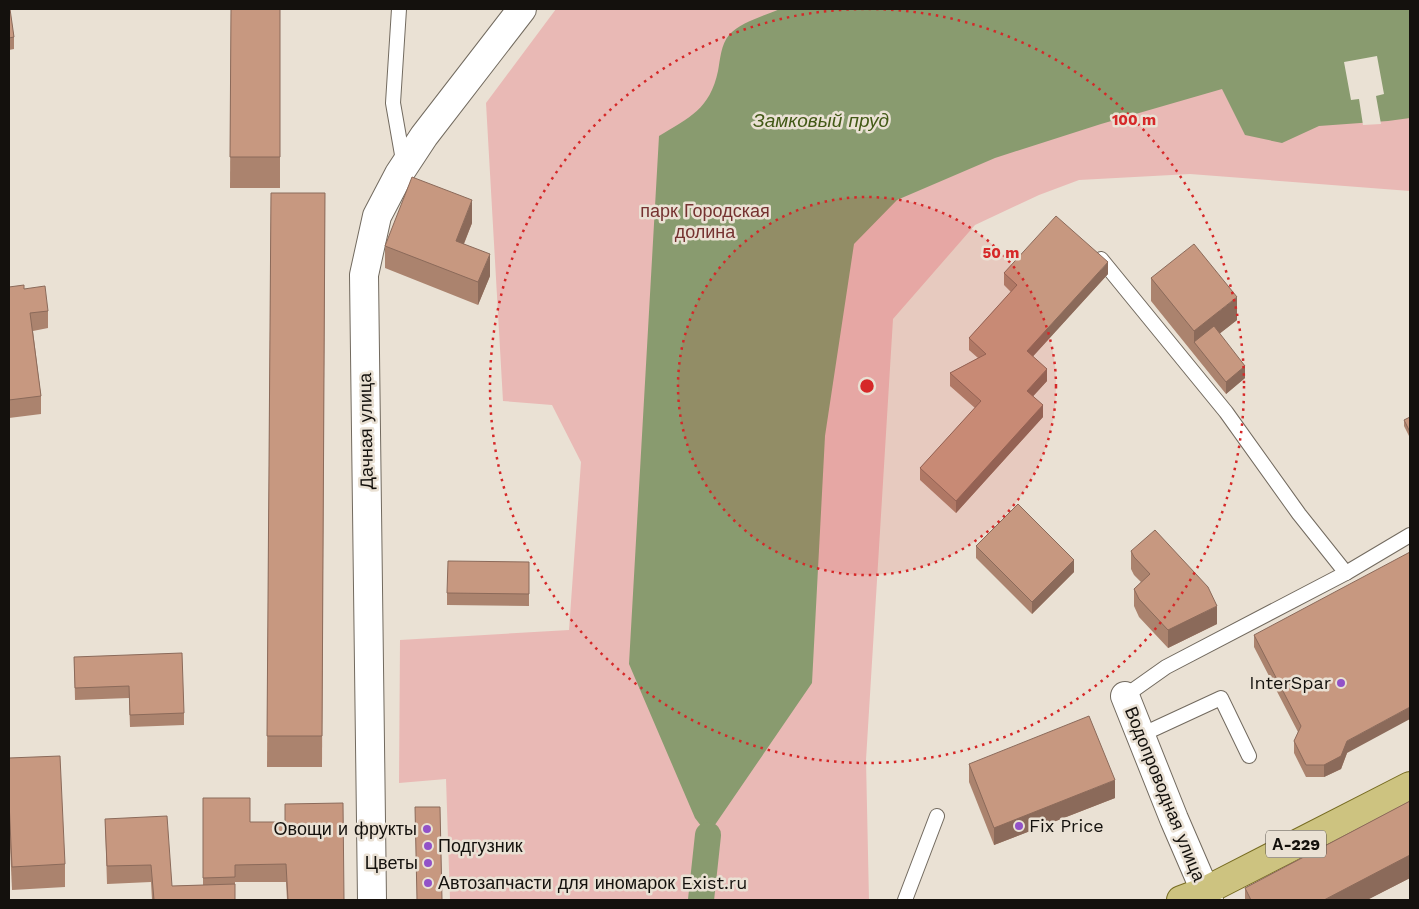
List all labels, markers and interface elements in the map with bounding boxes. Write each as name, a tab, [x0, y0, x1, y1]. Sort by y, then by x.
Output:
water label: Замковый пруд	[753, 109, 889, 132]
text: 100 m	[1112, 111, 1156, 129]
park label: парк Городская долина	[640, 200, 770, 242]
text: 50 m	[983, 244, 1019, 262]
street label: Дачная улица	[354, 372, 377, 489]
centre of rings	[858, 377, 876, 395]
place label: InterSpar	[1249, 672, 1331, 693]
marker: InterSpar	[1335, 677, 1347, 689]
street label: Водопроводная улица	[1121, 703, 1211, 885]
place label: Fix Price	[1029, 815, 1104, 836]
place label: Овощи и фрукты	[274, 818, 417, 839]
marker: Fix Price	[1013, 820, 1025, 832]
marker: Овощи и фрукты	[421, 823, 433, 835]
road number: А-229	[1266, 831, 1326, 858]
place label: Подгузник	[438, 835, 523, 856]
marker: Подгузник	[422, 840, 434, 852]
place label: Цветы	[365, 852, 418, 873]
marker: Цветы	[422, 857, 434, 869]
place label: Автозапчасти для иномарок Exist.ru	[438, 872, 747, 893]
marker: Автозапчасти для иномарок Exist.ru	[422, 877, 434, 889]

